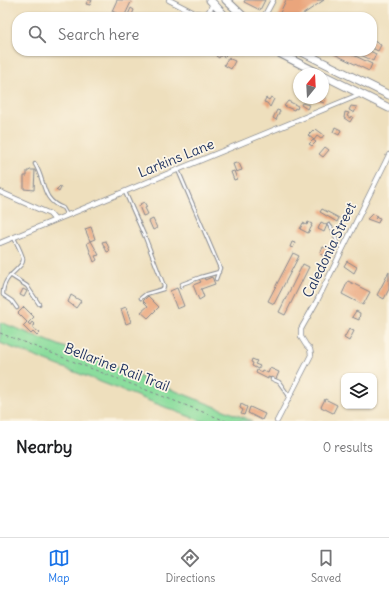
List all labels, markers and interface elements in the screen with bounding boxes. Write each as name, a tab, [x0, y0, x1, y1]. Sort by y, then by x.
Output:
search box	[12, 12, 377, 56]
icon: search	[26, 23, 48, 45]
text: Search here	[58, 25, 139, 44]
north arrow	[293, 68, 329, 104]
street label: Larkins Lane	[135, 135, 217, 181]
street label: Caledonia Street	[298, 199, 360, 301]
street label: Bellarine Rail Trail	[62, 339, 172, 395]
map controls	[341, 373, 377, 409]
button: layers	[341, 373, 377, 409]
text: Nearby	[16, 436, 72, 458]
text: 0 results	[323, 439, 373, 456]
tab: Map	[48, 547, 70, 585]
tab: Directions	[166, 547, 215, 585]
tab: Saved	[311, 547, 341, 585]

